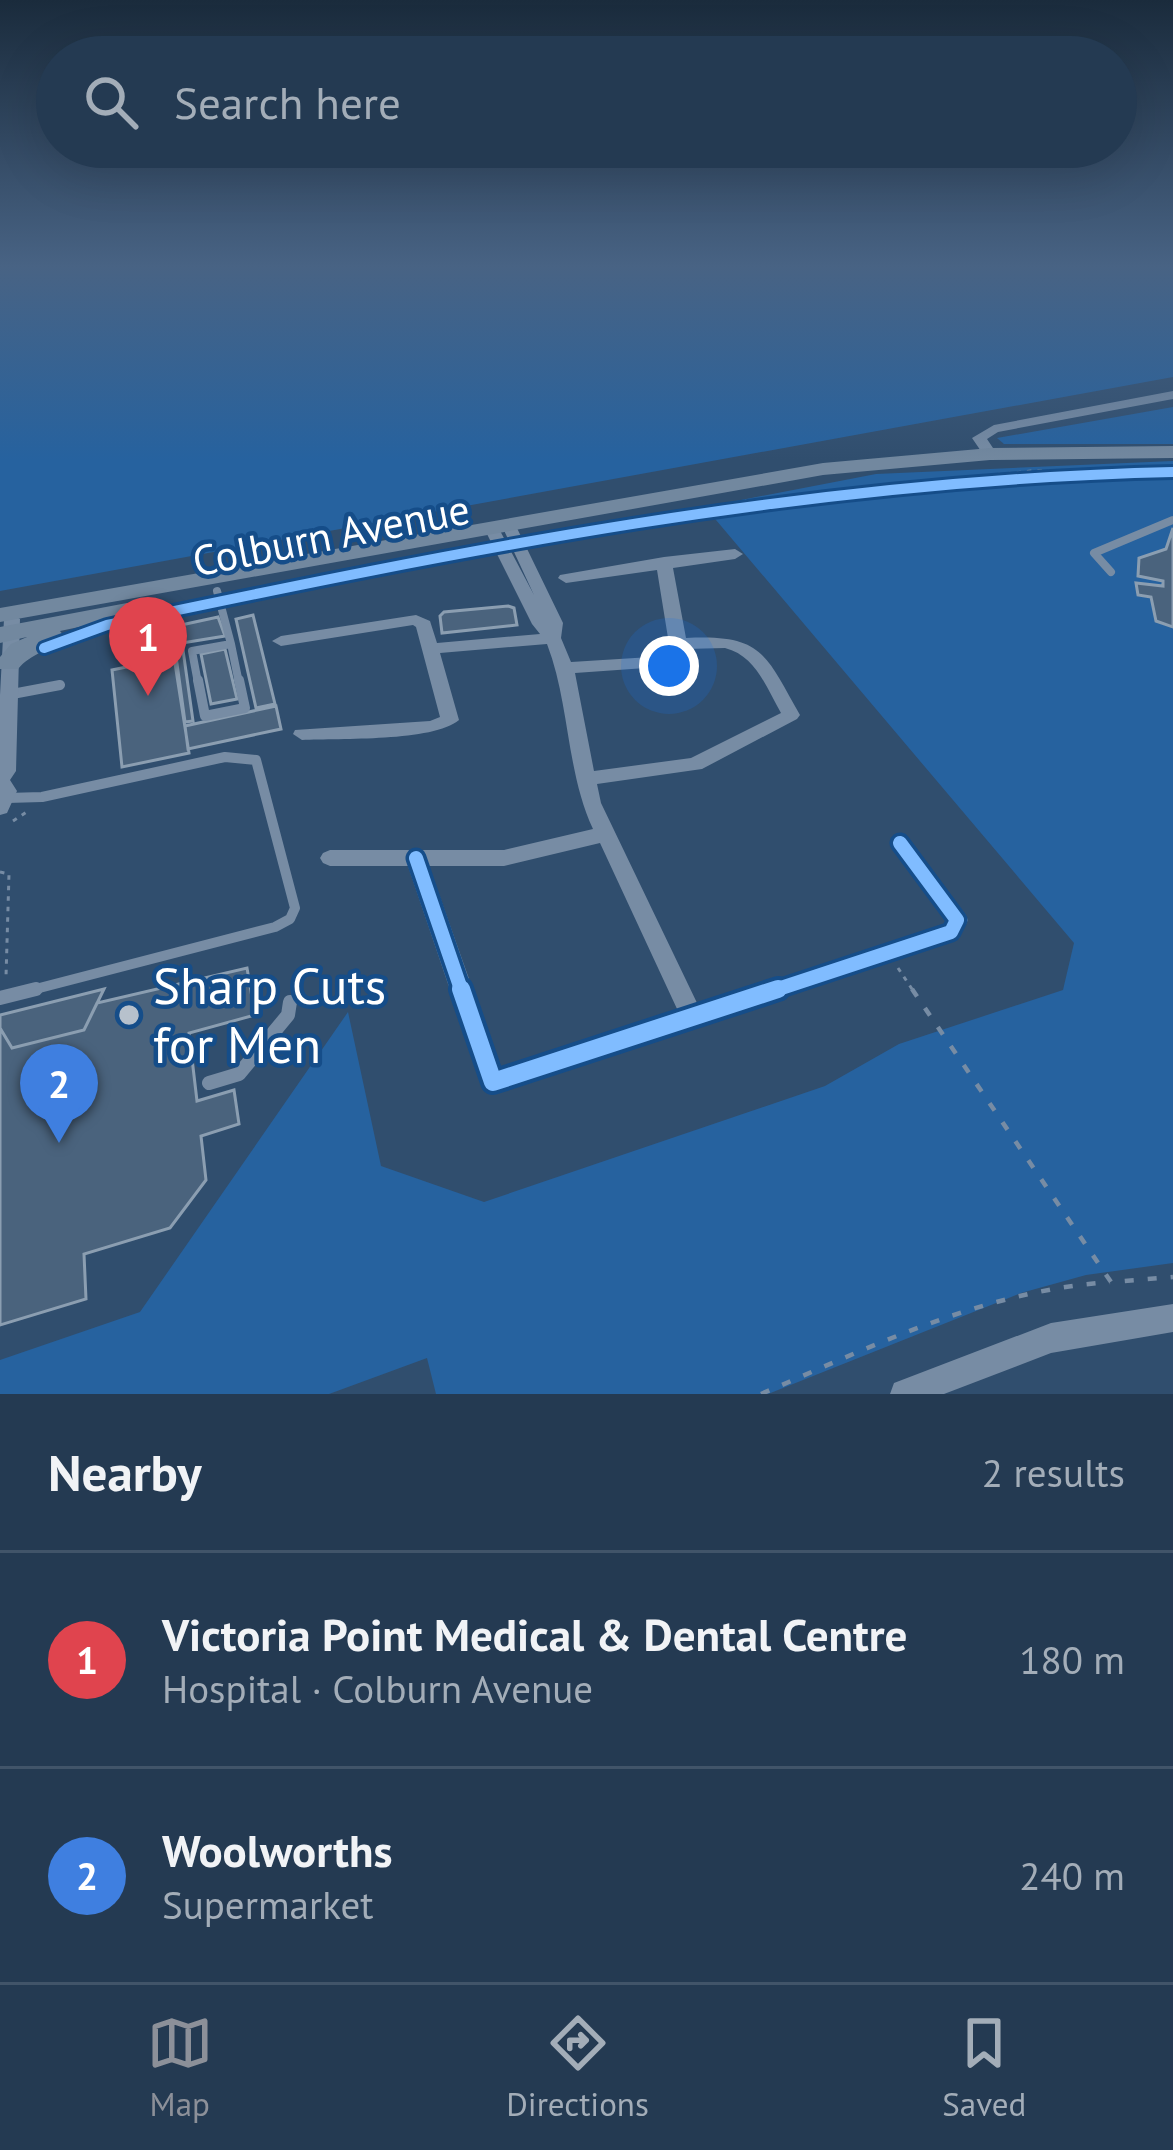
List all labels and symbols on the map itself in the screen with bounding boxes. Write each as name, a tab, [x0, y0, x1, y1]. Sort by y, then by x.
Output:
street label: Colburn Avenue	[188, 481, 474, 588]
pin: 1	[109, 597, 187, 696]
your location	[639, 636, 699, 696]
place label: Sharp Cuts for Men	[153, 952, 386, 1077]
marker: Sharp Cuts for Men	[116, 1002, 142, 1028]
pin: 2	[20, 1044, 98, 1143]

